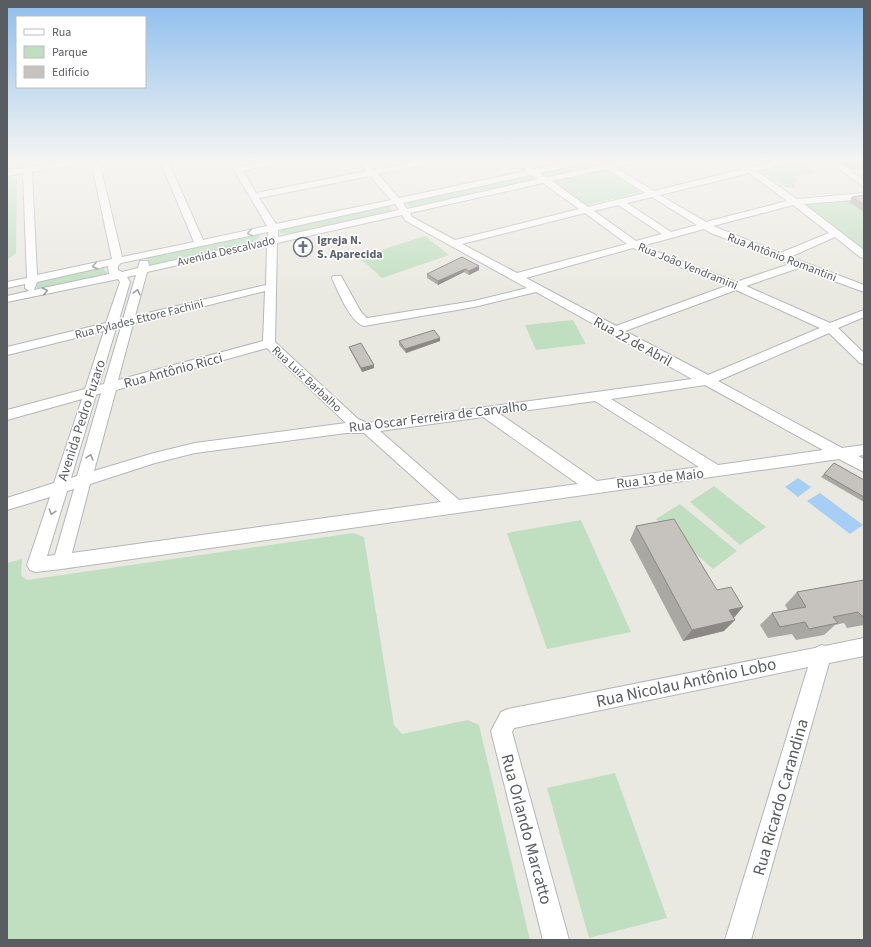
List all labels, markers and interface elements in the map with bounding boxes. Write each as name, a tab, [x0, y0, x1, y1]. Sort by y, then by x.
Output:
legend	[16, 16, 146, 88]
text: Rua	[52, 24, 71, 41]
text: Parque	[52, 44, 88, 61]
text: Edifício	[52, 64, 89, 81]
one-way arrow	[246, 228, 253, 236]
street label: Rua Antônio Romantini	[725, 229, 839, 286]
street label: Avenida Descalvado	[175, 232, 277, 271]
place label: Igreja N. S. Aparecida	[317, 232, 383, 263]
church icon: Igreja N. S. Aparecida	[292, 236, 314, 258]
street label: Rua João Vendramini	[635, 239, 740, 294]
one-way arrow	[92, 261, 98, 269]
one-way arrow	[42, 287, 48, 295]
one-way arrow	[132, 289, 140, 295]
street label: Rua Pylades Ettore Fachini	[73, 295, 205, 344]
street label: Rua 22 de Abril	[590, 312, 676, 372]
street label: Rua Luiz Barbalho	[268, 342, 346, 416]
street label: Rua Antônio Ricci	[122, 348, 225, 394]
street label: Avenida Pedro Fuzaro	[53, 357, 111, 483]
street label: Rua Oscar Ferreira de Carvalho	[348, 396, 528, 438]
one-way arrow	[85, 454, 94, 461]
street label: Rua 13 de Maio	[615, 464, 705, 494]
one-way arrow	[48, 508, 57, 515]
street label: Rua Nicolau Antônio Lobo	[594, 652, 778, 714]
street label: Rua Ricardo Carandina	[747, 716, 815, 878]
street label: Rua Orlando Marcatto	[494, 751, 558, 907]

